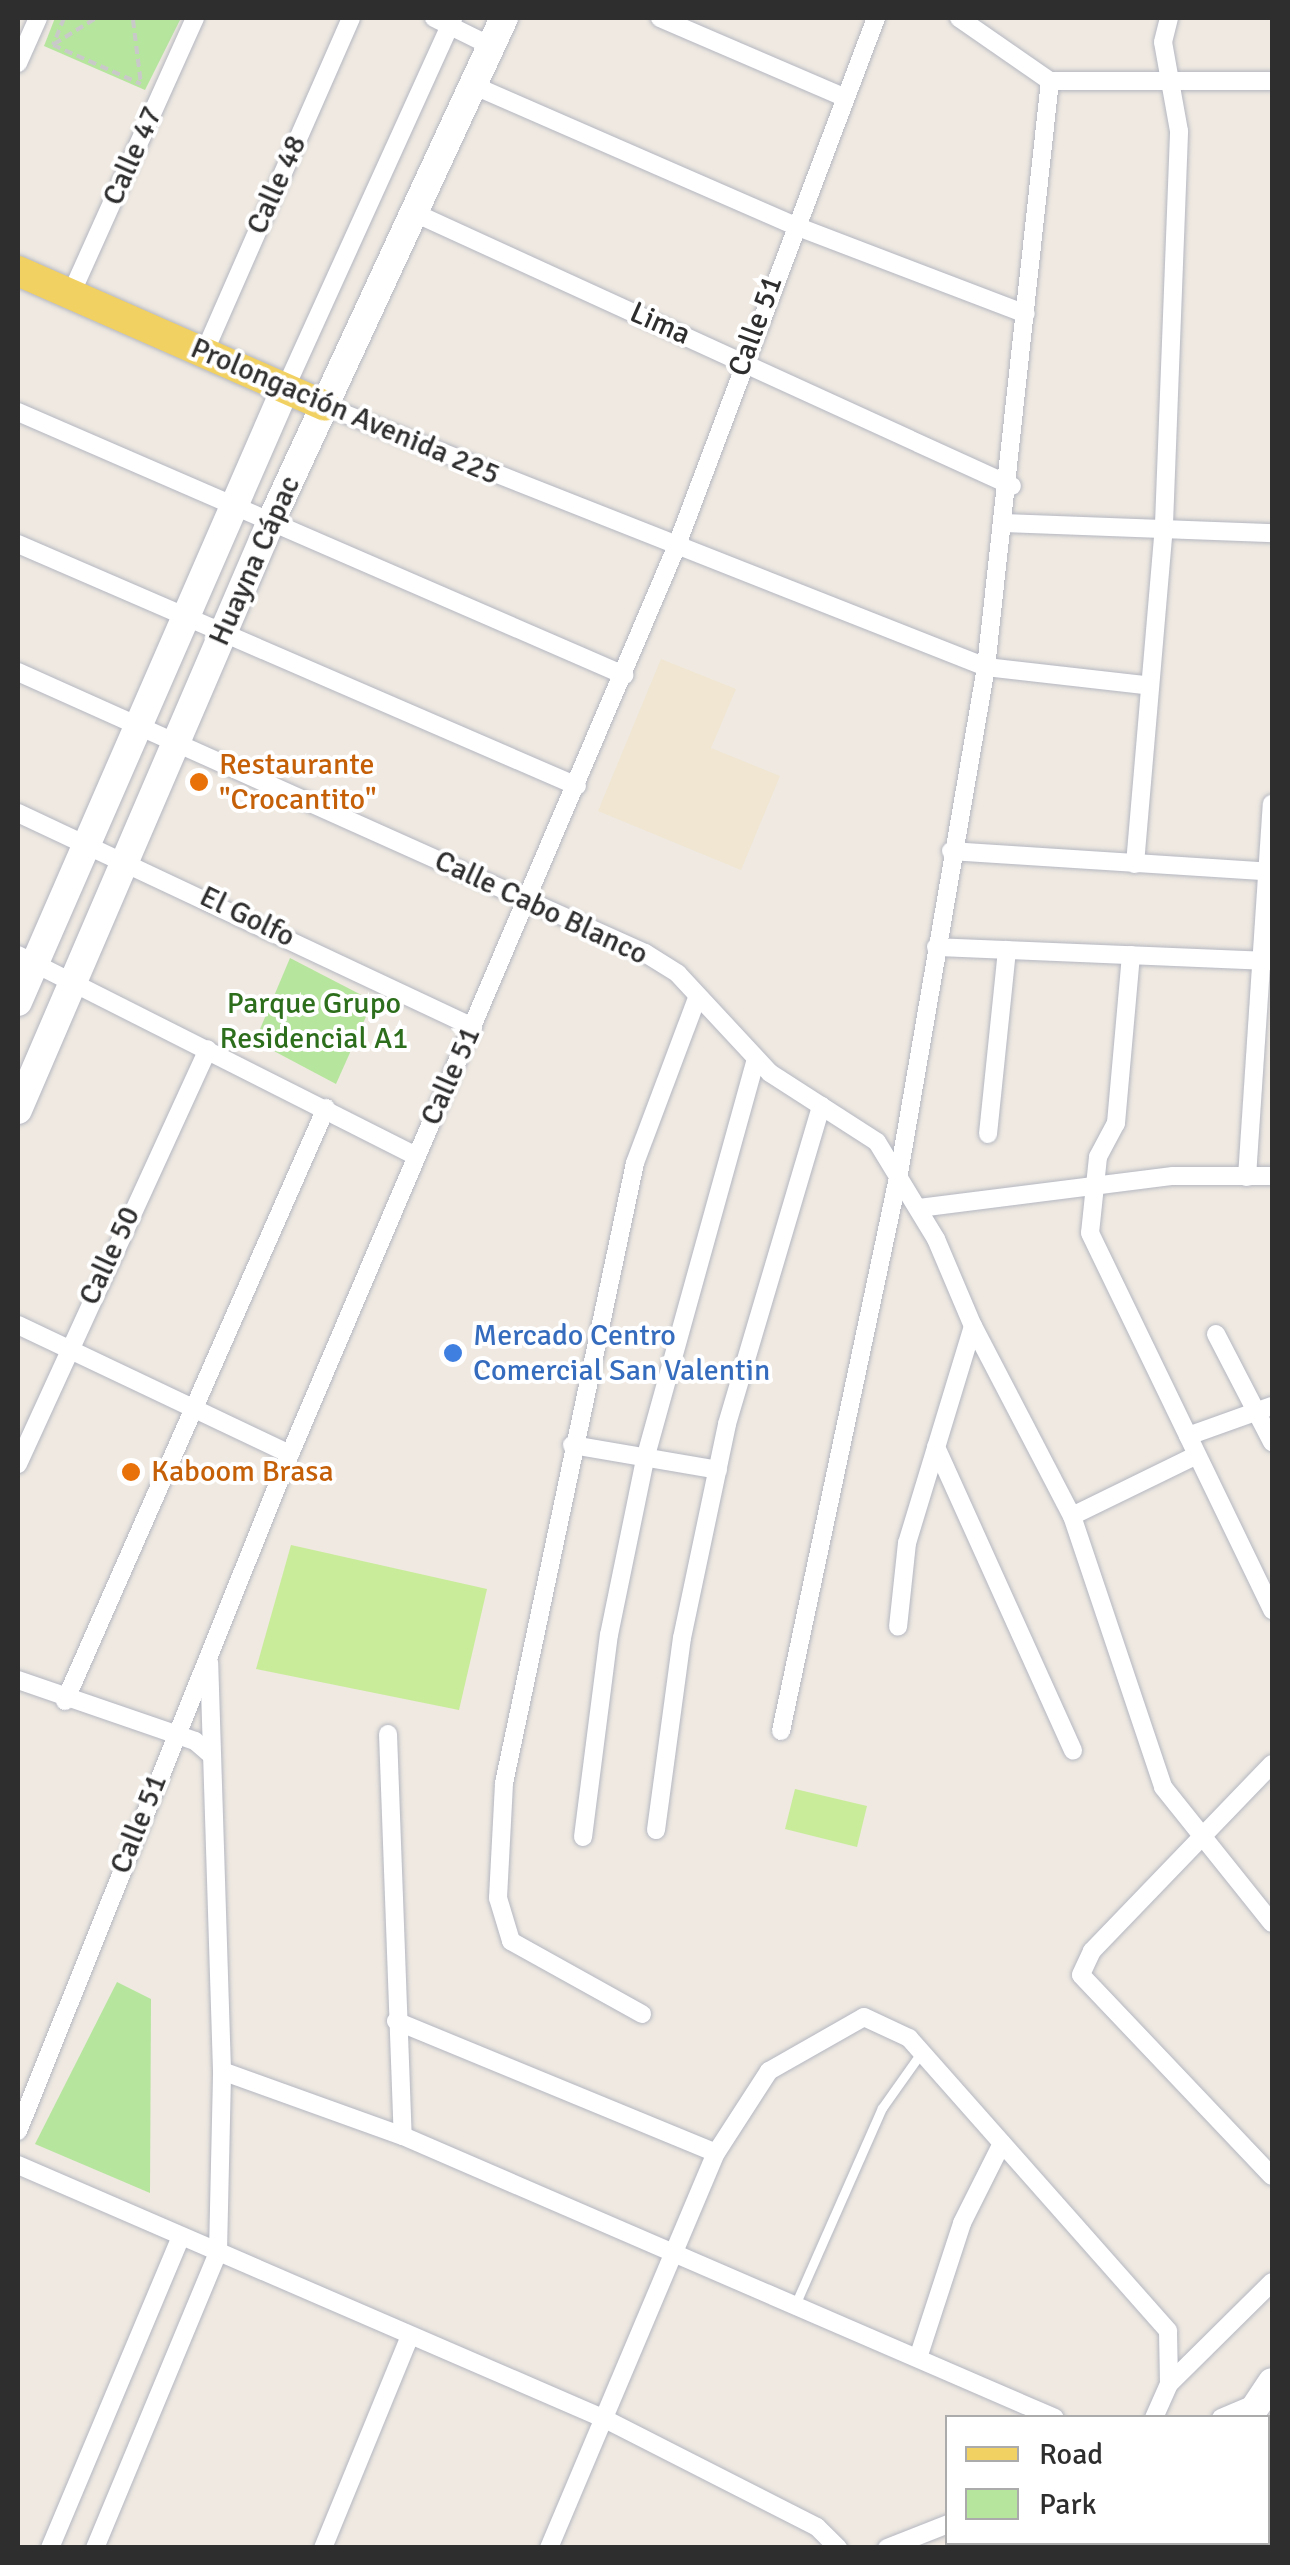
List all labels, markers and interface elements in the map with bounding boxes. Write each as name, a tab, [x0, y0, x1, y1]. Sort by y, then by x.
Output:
street label: Calle 47	[95, 101, 171, 211]
street label: Calle 48	[239, 130, 315, 240]
street label: Calle 51	[721, 271, 791, 381]
street label: Lima	[624, 295, 696, 353]
street label: Prolongación Avenida 225	[185, 331, 505, 493]
street label: Huayna Cápac	[202, 471, 308, 651]
place label: Restaurante "Crocantito"	[219, 747, 377, 818]
marker: Restaurante "Crocantito"	[188, 771, 210, 793]
street label: Calle Cabo Blanco	[429, 843, 653, 973]
street label: El Golfo	[194, 879, 300, 955]
park label: Parque Grupo Residencial A1	[220, 986, 408, 1056]
street label: Calle 51	[413, 1021, 489, 1131]
street label: Calle 50	[72, 1201, 148, 1311]
place label: Mercado Centro Comercial San Valentin	[473, 1318, 770, 1388]
marker: Mercado Centro Comercial San Valentin	[442, 1342, 464, 1364]
place label: Kaboom Brasa	[151, 1454, 334, 1490]
marker: Kaboom Brasa	[120, 1461, 142, 1483]
street label: Calle 51	[103, 1769, 175, 1879]
legend	[945, 2415, 1270, 2545]
text: Road	[1039, 2436, 1103, 2473]
text: Park	[1039, 2486, 1097, 2523]

